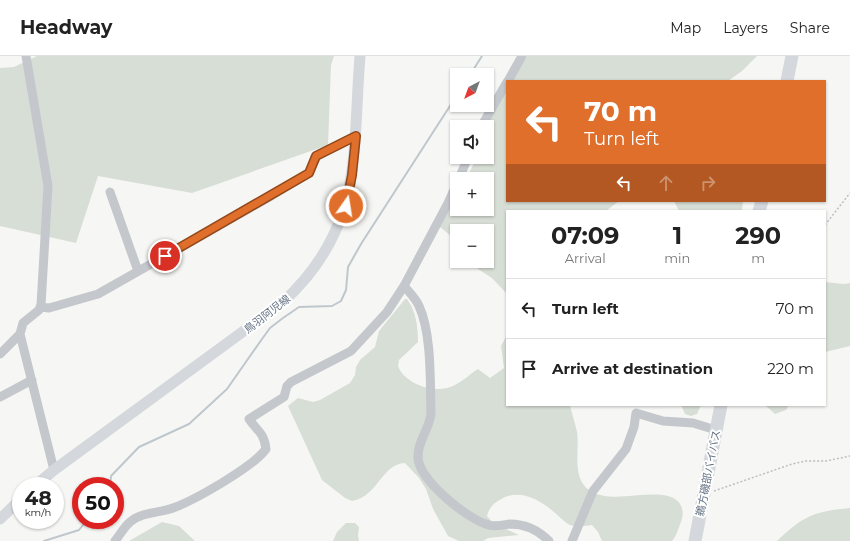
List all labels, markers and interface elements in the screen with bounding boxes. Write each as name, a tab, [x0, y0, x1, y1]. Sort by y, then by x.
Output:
text: Headway	[20, 16, 112, 39]
text: Map	[670, 19, 701, 37]
text: Layers	[723, 19, 768, 37]
text: Share	[790, 19, 830, 37]
north arrow	[450, 68, 494, 112]
map controls	[450, 68, 494, 268]
text: 70 m	[584, 94, 657, 128]
icon: left	[518, 96, 570, 148]
button: sound	[450, 120, 494, 164]
text: Turn left	[584, 128, 659, 150]
button: +	[450, 172, 494, 216]
icon: left	[613, 172, 635, 194]
icon: ahead	[655, 172, 677, 194]
icon: right	[697, 172, 719, 194]
position arrow	[325, 185, 367, 227]
text: 07:09	[551, 221, 619, 250]
text: 1	[673, 221, 682, 250]
text: 290	[735, 221, 781, 250]
button: −	[450, 224, 494, 268]
pin	[148, 239, 182, 273]
icon: arrive	[154, 245, 176, 267]
text: Arrival	[565, 250, 606, 266]
text: min	[664, 250, 690, 266]
text: m	[751, 250, 765, 266]
street label: 鳥羽阿児線	[241, 292, 293, 336]
icon: left	[518, 298, 540, 320]
text: Turn left	[552, 299, 619, 318]
text: 70 m	[776, 299, 814, 318]
icon: arrive	[518, 358, 540, 380]
text: Arrive at destination	[552, 359, 713, 378]
text: 220 m	[767, 359, 814, 378]
street label: 鵜方磯部バイパス	[693, 429, 723, 517]
speed limit sign: 50	[72, 477, 124, 529]
text: 48	[24, 486, 52, 510]
text: km/h	[25, 506, 51, 519]

